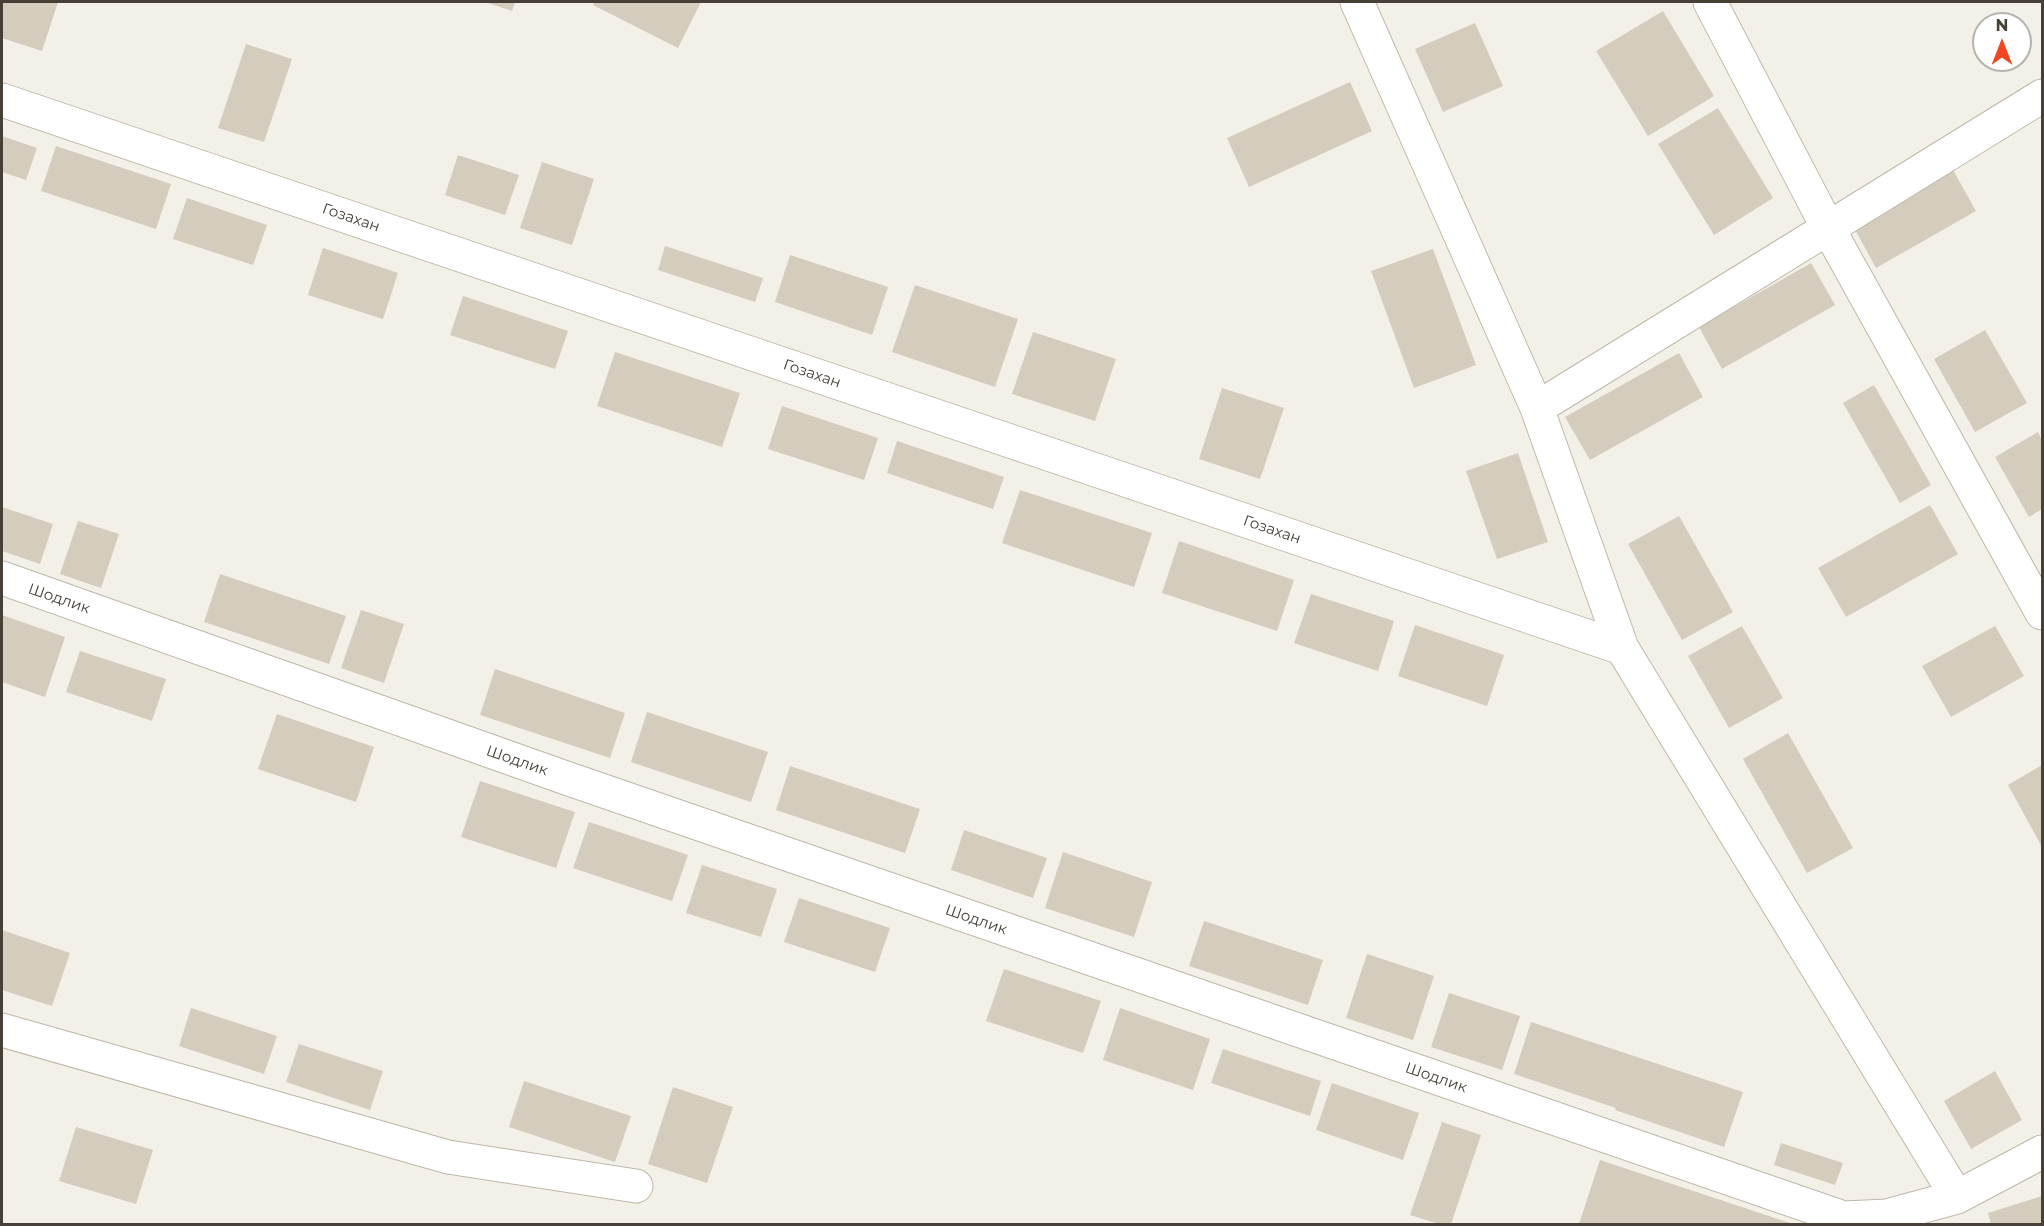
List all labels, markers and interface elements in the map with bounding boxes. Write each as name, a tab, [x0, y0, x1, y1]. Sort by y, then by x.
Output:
north arrow	[1972, 12, 2032, 72]
text: N	[1996, 16, 2008, 35]
street label: Гозахан	[320, 200, 382, 236]
street label: Гозахан	[781, 356, 843, 392]
street label: Гозахан	[1241, 512, 1303, 548]
street label: Шодлик	[26, 580, 92, 618]
street label: Шодлик	[484, 742, 550, 780]
street label: Шодлик	[943, 901, 1009, 939]
street label: Шодлик	[1403, 1059, 1469, 1097]

